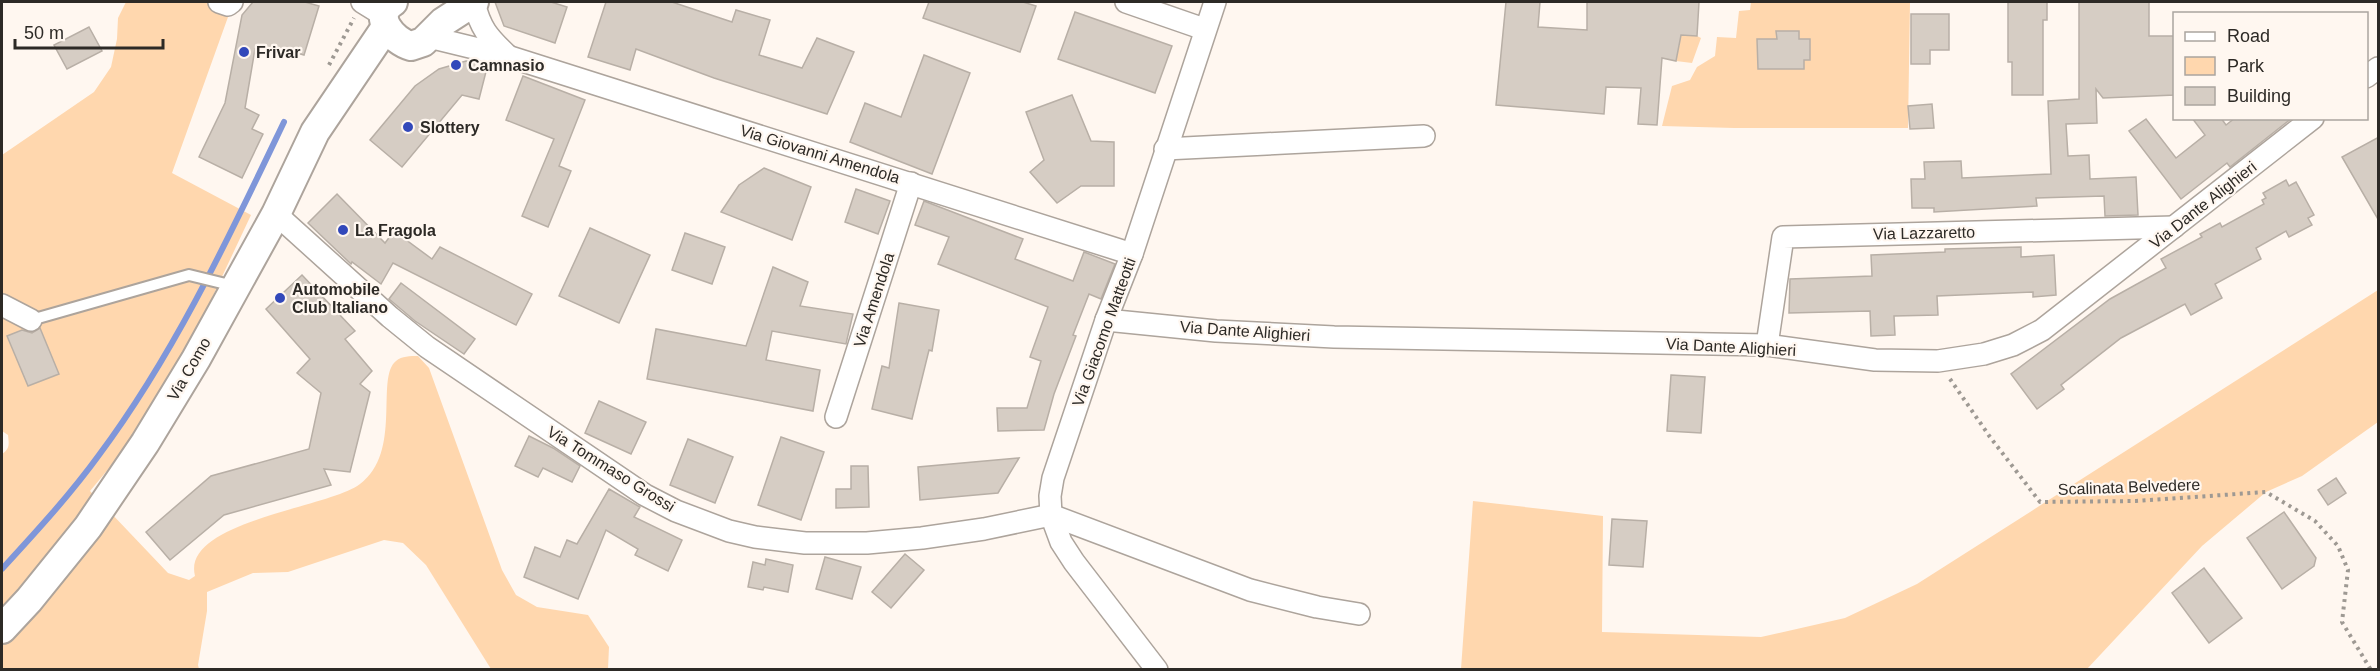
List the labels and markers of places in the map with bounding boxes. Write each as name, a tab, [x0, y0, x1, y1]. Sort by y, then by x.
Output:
place label: Frivar	[256, 44, 300, 61]
marker: Frivar	[237, 45, 251, 59]
place label: Camnasio	[468, 57, 545, 74]
marker: Camnasio	[449, 58, 463, 72]
place label: Slottery	[420, 119, 480, 136]
marker: Slottery	[401, 120, 415, 134]
place label: La Fragola	[355, 222, 436, 239]
marker: La Fragola	[336, 223, 350, 237]
place label: Automobile Club Italiano	[292, 281, 388, 316]
marker: Automobile Club Italiano	[273, 291, 287, 305]

